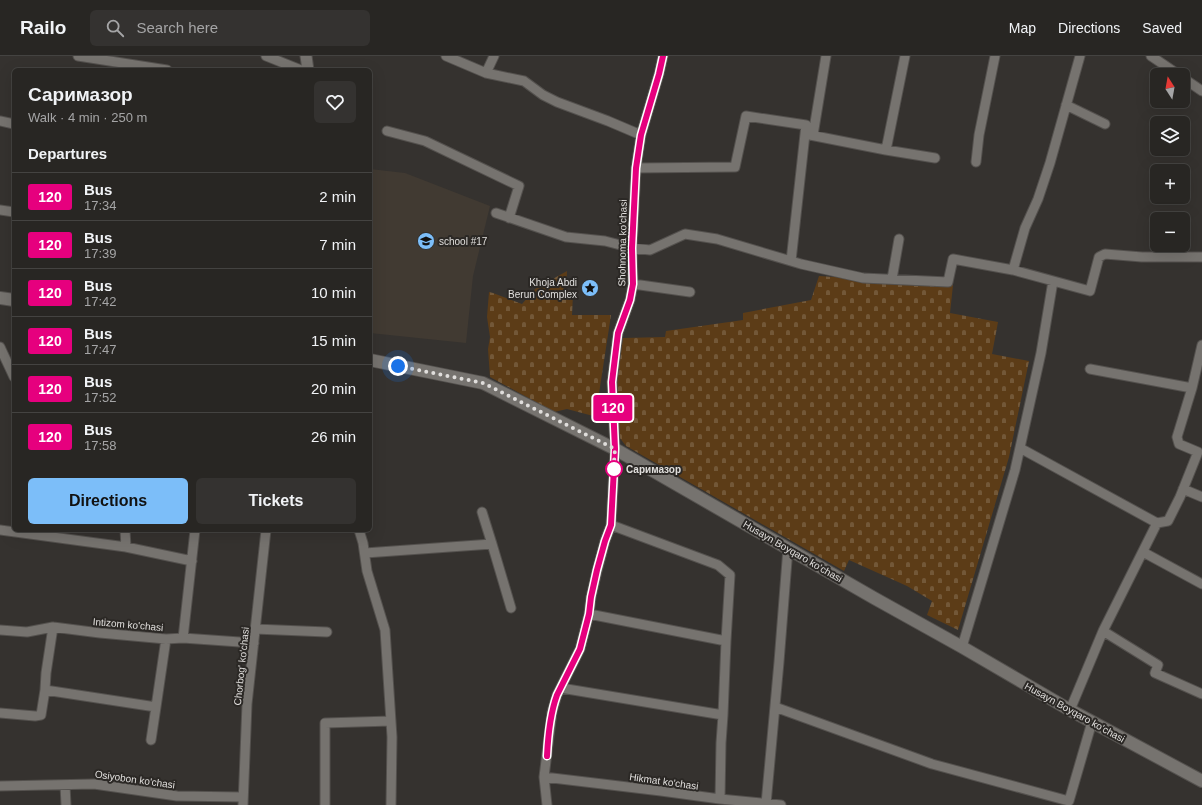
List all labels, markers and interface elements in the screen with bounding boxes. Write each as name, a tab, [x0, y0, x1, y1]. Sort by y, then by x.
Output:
search box	[90, 10, 370, 46]
text: Railo	[20, 17, 66, 38]
icon: search	[104, 17, 126, 39]
text: Search here	[136, 19, 218, 36]
text: Map	[1009, 20, 1036, 36]
text: Directions	[1058, 20, 1120, 36]
text: Saved	[1142, 20, 1182, 36]
north arrow	[1150, 68, 1190, 108]
map controls	[1150, 68, 1190, 252]
button: heart	[314, 81, 356, 123]
text: Саримазор	[28, 84, 133, 105]
text: Walk · 4 min · 250 m	[28, 110, 147, 125]
button: layers	[1150, 116, 1190, 156]
text: Departures	[28, 145, 107, 162]
button: +	[1150, 164, 1190, 204]
text: Bus	[84, 181, 112, 198]
text: 2 min	[319, 188, 356, 205]
text: 120	[38, 189, 62, 205]
text: 17:34	[84, 198, 117, 213]
street label: Shohnoma ko'chasi	[616, 199, 629, 287]
button: −	[1150, 212, 1190, 252]
text: Bus	[84, 229, 112, 246]
school or university icon: school #17	[416, 231, 436, 251]
text: 7 min	[319, 236, 356, 253]
place label: school #17	[439, 236, 488, 247]
text: 120	[38, 237, 62, 253]
text: 17:39	[84, 246, 117, 261]
text: Bus	[84, 277, 112, 294]
place label: Khoja Abdi Berun Complex	[508, 277, 577, 300]
place icon: Khoja Abdi Berun Complex	[580, 278, 600, 298]
text: 10 min	[311, 284, 356, 301]
text: 120	[38, 285, 62, 301]
text: 17:42	[84, 294, 117, 309]
text: Bus	[84, 325, 112, 342]
text: 15 min	[311, 332, 356, 349]
text: 120	[38, 333, 62, 349]
text: 17:47	[84, 342, 117, 357]
your location	[388, 356, 408, 376]
text: Bus	[84, 373, 112, 390]
text: 20 min	[311, 380, 356, 397]
text: 120	[38, 381, 62, 397]
text: 17:52	[84, 390, 117, 405]
line badge: 120	[590, 395, 636, 421]
text: 120	[601, 400, 625, 416]
text: Bus	[84, 421, 112, 438]
text: 26 min	[311, 428, 356, 445]
text: 120	[38, 429, 62, 445]
text: 17:58	[84, 438, 117, 453]
marker: Саримазор	[605, 460, 623, 478]
place label: Саримазор	[626, 464, 681, 475]
button: Directions	[28, 478, 188, 524]
button: Tickets	[196, 478, 356, 524]
street label: Husayn Boyqaro ko'chasi	[741, 519, 844, 584]
street label: Intizom ko'chasi	[92, 616, 164, 633]
street label: Сhorbog' ko'chasi	[232, 626, 251, 706]
street label: Husayn Boyqaro ko'chasi	[1023, 680, 1127, 745]
street label: Osiyobon ko'chasi	[94, 768, 176, 791]
street label: Hikmat ko'chasi	[629, 771, 699, 792]

